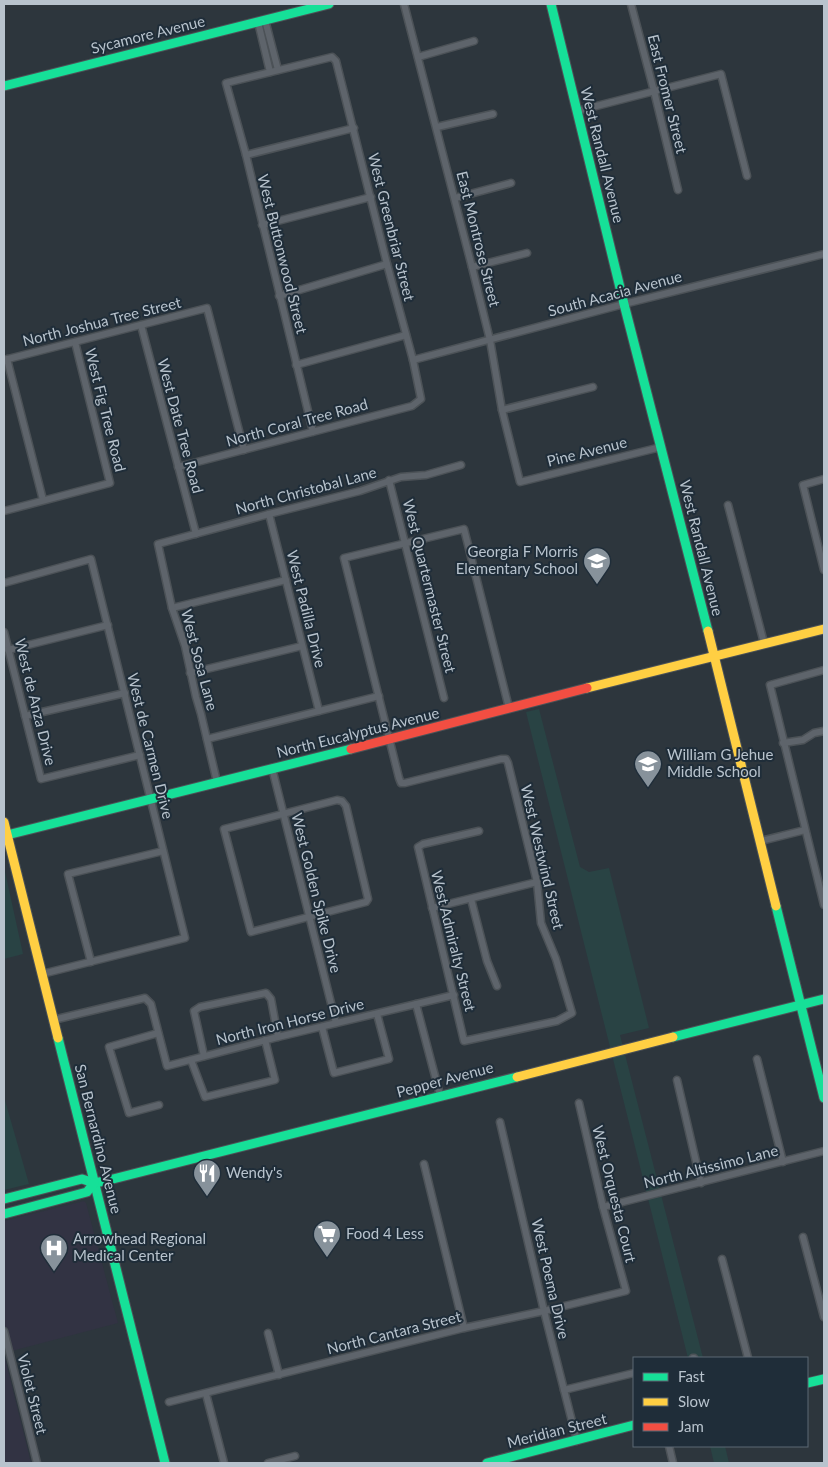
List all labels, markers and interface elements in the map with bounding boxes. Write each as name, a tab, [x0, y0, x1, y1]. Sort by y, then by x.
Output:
street label: Sycamore Avenue	[89, 11, 207, 57]
street label: East Fromer Street	[644, 32, 692, 156]
street label: West Randall Avenue	[577, 85, 629, 225]
street label: West Greenbriar Street	[365, 151, 419, 303]
street label: East Montrose Street	[453, 169, 505, 309]
street label: West Buttonwood Street	[254, 172, 312, 336]
street label: South Acacia Avenue	[546, 266, 684, 320]
street label: North Joshua Tree Street	[21, 292, 183, 349]
street label: West Fig Tree Road	[82, 346, 130, 473]
street label: West Date Tree Road	[154, 356, 208, 495]
street label: North Coral Tree Road	[224, 394, 370, 450]
street label: Pine Avenue	[545, 432, 629, 470]
street label: North Christobal Lane	[233, 463, 378, 518]
street label: West Randall Avenue	[676, 478, 728, 618]
street label: West Quartermaster Street	[400, 497, 460, 675]
place label: Georgia F Morris Elementary School	[456, 542, 578, 577]
school or university icon: Georgia F Morris Elementary School	[582, 546, 612, 585]
street label: West Padilla Drive	[284, 548, 330, 670]
street label: West Sosa Lane	[178, 607, 222, 712]
street label: West de Anza Drive	[11, 636, 60, 767]
street label: West de Carmen Drive	[124, 671, 178, 821]
street label: North Eucalyptus Avenue	[275, 703, 441, 761]
place label: William G Jehue Middle School	[667, 745, 773, 780]
school or university icon: William G Jehue Middle School	[633, 749, 663, 788]
street label: West Westwind Street	[518, 783, 569, 932]
street label: West Golden Spike Drive	[288, 811, 346, 975]
street label: West Admiralty Street	[428, 868, 480, 1014]
street label: North Iron Horse Drive	[214, 994, 366, 1048]
street label: Pepper Avenue	[394, 1057, 495, 1101]
street label: San Bernardino Avenue	[72, 1062, 126, 1215]
street label: West Orquesta Court	[589, 1123, 641, 1265]
street label: North Altissimo Lane	[642, 1141, 780, 1191]
restaurant icon: Wendy's	[192, 1158, 222, 1197]
place label: Wendy's	[226, 1163, 283, 1181]
street label: West Poema Drive	[528, 1217, 574, 1341]
supermarket icon: Food 4 Less	[312, 1219, 342, 1258]
place label: Food 4 Less	[346, 1224, 424, 1242]
place label: Arrowhead Regional Medical Center	[73, 1229, 206, 1264]
hospital icon: Arrowhead Regional Medical Center	[39, 1233, 69, 1272]
street label: North Cantara Street	[325, 1307, 463, 1357]
street label: Violet Street	[14, 1352, 52, 1437]
legend	[633, 1357, 808, 1447]
text: Fast	[678, 1367, 705, 1385]
text: Slow	[678, 1392, 710, 1410]
street label: Meridian Street	[505, 1409, 609, 1451]
text: Jam	[678, 1417, 704, 1435]

